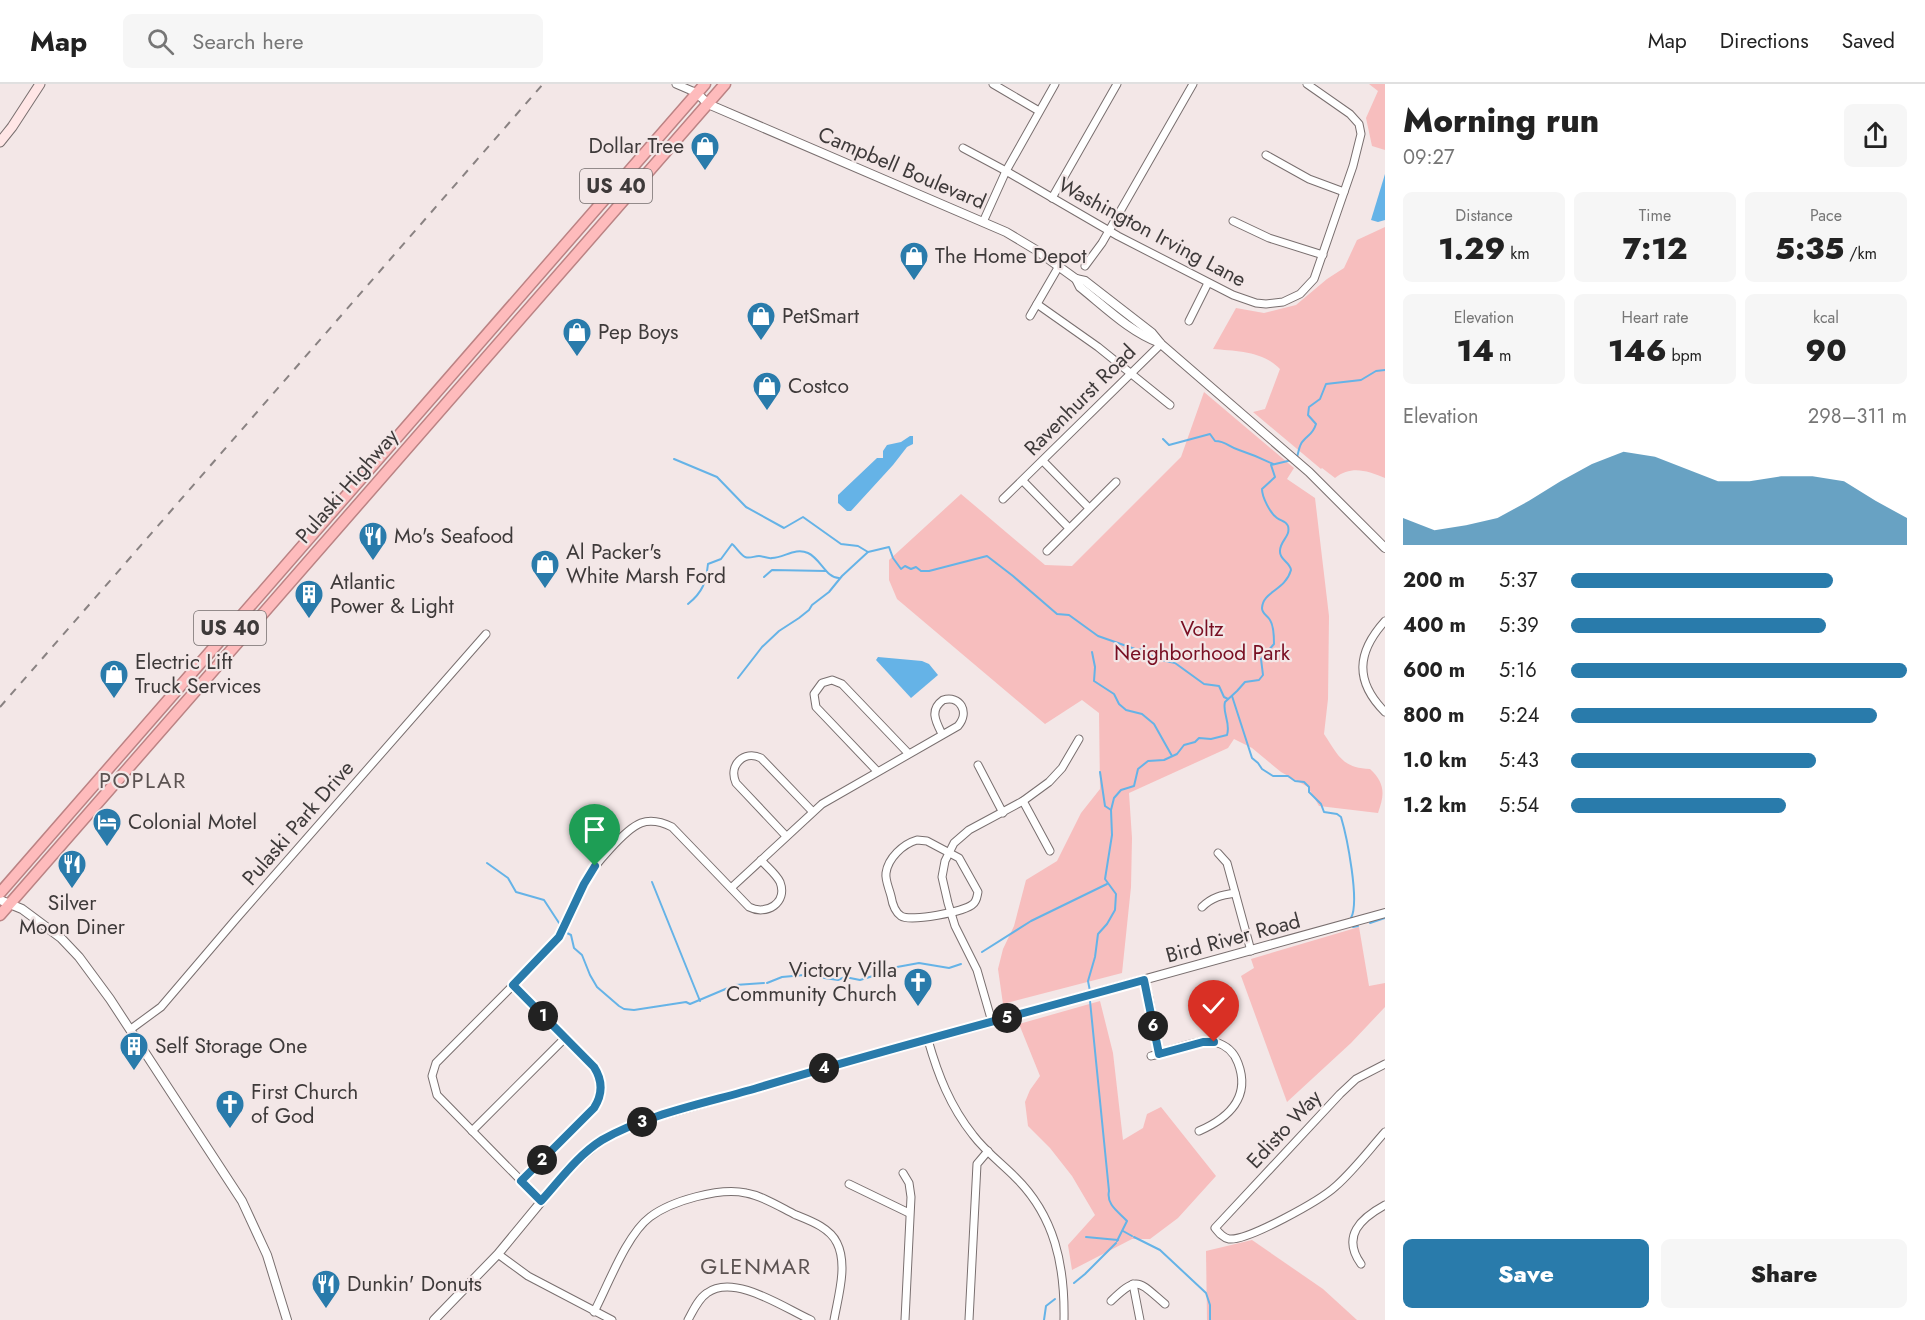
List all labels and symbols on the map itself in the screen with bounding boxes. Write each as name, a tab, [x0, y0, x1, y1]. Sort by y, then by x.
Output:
street label: Campbell Boulevard	[813, 119, 991, 217]
shop icon: Dollar Tree	[689, 130, 721, 172]
place label: Dollar Tree	[588, 131, 684, 161]
road number: US 40	[580, 169, 652, 203]
street label: Washington Irving Lane	[1053, 170, 1251, 294]
shop icon: The Home Depot	[898, 240, 930, 282]
place label: The Home Depot	[935, 241, 1086, 271]
shop icon: PetSmart	[745, 300, 777, 342]
place label: PetSmart	[782, 301, 859, 331]
shop icon: Pep Boys	[561, 316, 593, 358]
place label: Pep Boys	[598, 317, 679, 347]
street label: Ravenhurst Road	[1017, 337, 1143, 463]
shop icon: Costco	[751, 370, 783, 412]
place label: Costco	[788, 371, 849, 401]
street label: Pulaski Highway	[289, 421, 406, 550]
restaurant icon: Mo's Seafood	[357, 520, 389, 562]
place label: Mo's Seafood	[394, 521, 514, 551]
place label: Al Packer's White Marsh Ford	[566, 537, 726, 591]
shop icon: Al Packer's White Marsh Ford	[529, 548, 561, 590]
place label: Atlantic Power & Light	[330, 567, 454, 621]
building icon: Atlantic Power & Light	[293, 578, 325, 620]
road number: US 40	[194, 611, 266, 645]
park label: Voltz Neighborhood Park	[1114, 614, 1291, 668]
place label: Electric Lift Truck Services	[135, 647, 261, 701]
shop icon: Electric Lift Truck Services	[98, 658, 130, 700]
street label: Pulaski Park Drive	[235, 754, 361, 892]
district label: POPLAR	[99, 764, 187, 796]
pin	[569, 804, 620, 866]
hotel icon: Colonial Motel	[91, 806, 123, 848]
place label: Colonial Motel	[128, 807, 257, 837]
restaurant icon: Silver Moon Diner	[56, 848, 88, 890]
place label: Silver Moon Diner	[19, 888, 126, 942]
street label: Bird River Road	[1162, 906, 1304, 970]
place label: Victory Villa Community Church	[726, 955, 897, 1009]
church icon: Victory Villa Community Church	[902, 966, 934, 1008]
pin	[1188, 980, 1239, 1042]
pin: 1	[528, 1001, 558, 1031]
pin: 5	[992, 1003, 1022, 1033]
pin: 6	[1138, 1011, 1168, 1041]
building icon: Self Storage One	[118, 1030, 150, 1072]
place label: Self Storage One	[155, 1031, 307, 1061]
pin: 4	[809, 1053, 839, 1083]
place label: First Church of God	[251, 1077, 358, 1131]
street label: Edisto Way	[1240, 1082, 1329, 1175]
church icon: First Church of God	[214, 1088, 246, 1130]
pin: 3	[627, 1107, 657, 1137]
pin: 2	[527, 1145, 557, 1175]
district label: GLENMAR	[700, 1250, 812, 1282]
restaurant icon: Dunkin' Donuts	[310, 1268, 342, 1310]
place label: Dunkin' Donuts	[347, 1269, 482, 1299]

